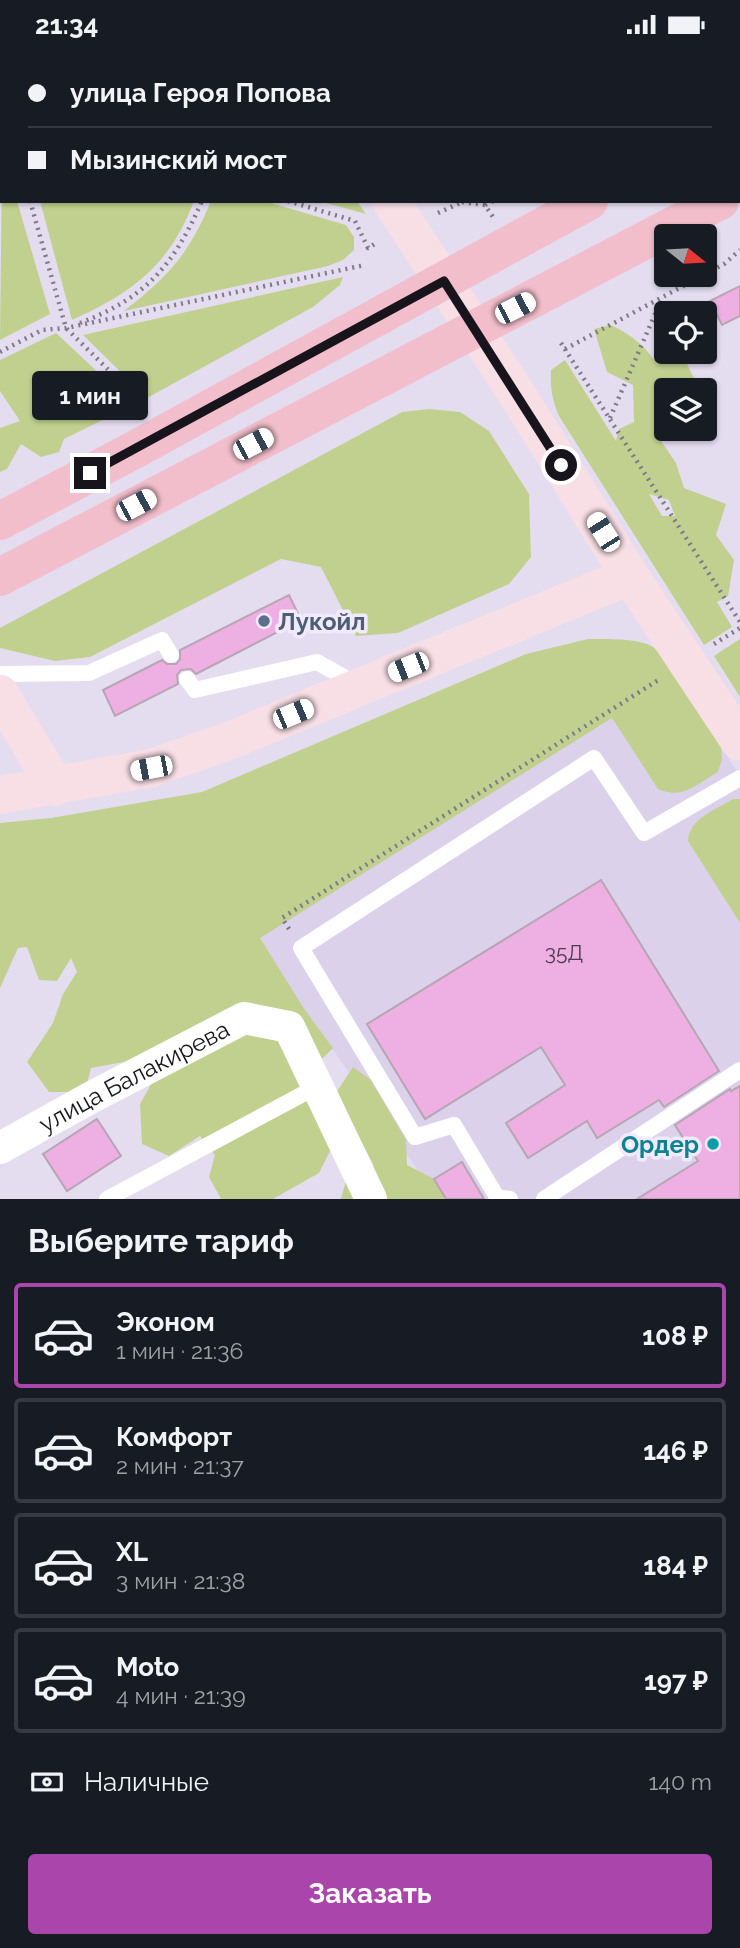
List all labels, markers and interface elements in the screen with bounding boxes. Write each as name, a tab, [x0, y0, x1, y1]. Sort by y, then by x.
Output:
text: 21:34	[35, 10, 98, 40]
text: улица Героя Попова	[70, 78, 331, 108]
text: Мызинский мост	[70, 145, 287, 175]
north arrow	[654, 224, 718, 287]
map controls	[654, 224, 717, 441]
car	[492, 289, 539, 327]
button: locate	[654, 301, 717, 364]
callout: 1 мин	[32, 371, 148, 421]
button: layers	[654, 378, 717, 441]
text: 1 мин	[59, 382, 121, 409]
car	[230, 425, 277, 463]
route start	[545, 449, 577, 481]
route end	[74, 457, 106, 489]
car	[113, 486, 160, 524]
car	[583, 509, 624, 555]
place label: Лукойл	[278, 607, 366, 636]
marker: Лукойл	[256, 613, 272, 629]
car	[385, 649, 432, 685]
car	[270, 696, 317, 732]
car	[129, 754, 174, 782]
house number: 35Д	[545, 940, 583, 965]
street label: улица Балакирева	[34, 1014, 234, 1138]
place label: Ордер	[621, 1130, 699, 1159]
marker: Ордер	[705, 1136, 721, 1152]
text: Выберите тариф	[28, 1222, 294, 1259]
icon: car	[32, 1304, 95, 1367]
text: Эконом	[116, 1307, 215, 1337]
text: 108 ₽	[642, 1321, 708, 1351]
text: 1 мин · 21:36	[116, 1337, 243, 1364]
icon: car	[32, 1419, 95, 1482]
text: Комфорт	[116, 1422, 232, 1452]
text: 146 ₽	[643, 1436, 708, 1466]
text: 2 мин · 21:37	[116, 1452, 244, 1479]
icon: car	[32, 1534, 95, 1597]
text: XL	[116, 1537, 148, 1567]
text: 184 ₽	[643, 1551, 708, 1581]
text: 3 мин · 21:38	[116, 1567, 246, 1594]
icon: car	[32, 1649, 95, 1712]
text: Moto	[116, 1652, 179, 1682]
text: 197 ₽	[644, 1666, 708, 1696]
text: 4 мин · 21:39	[116, 1682, 246, 1709]
icon: cash	[28, 1763, 66, 1801]
text: Наличные	[84, 1767, 209, 1797]
text: 140 m	[649, 1768, 712, 1795]
button: Заказать	[28, 1854, 712, 1934]

